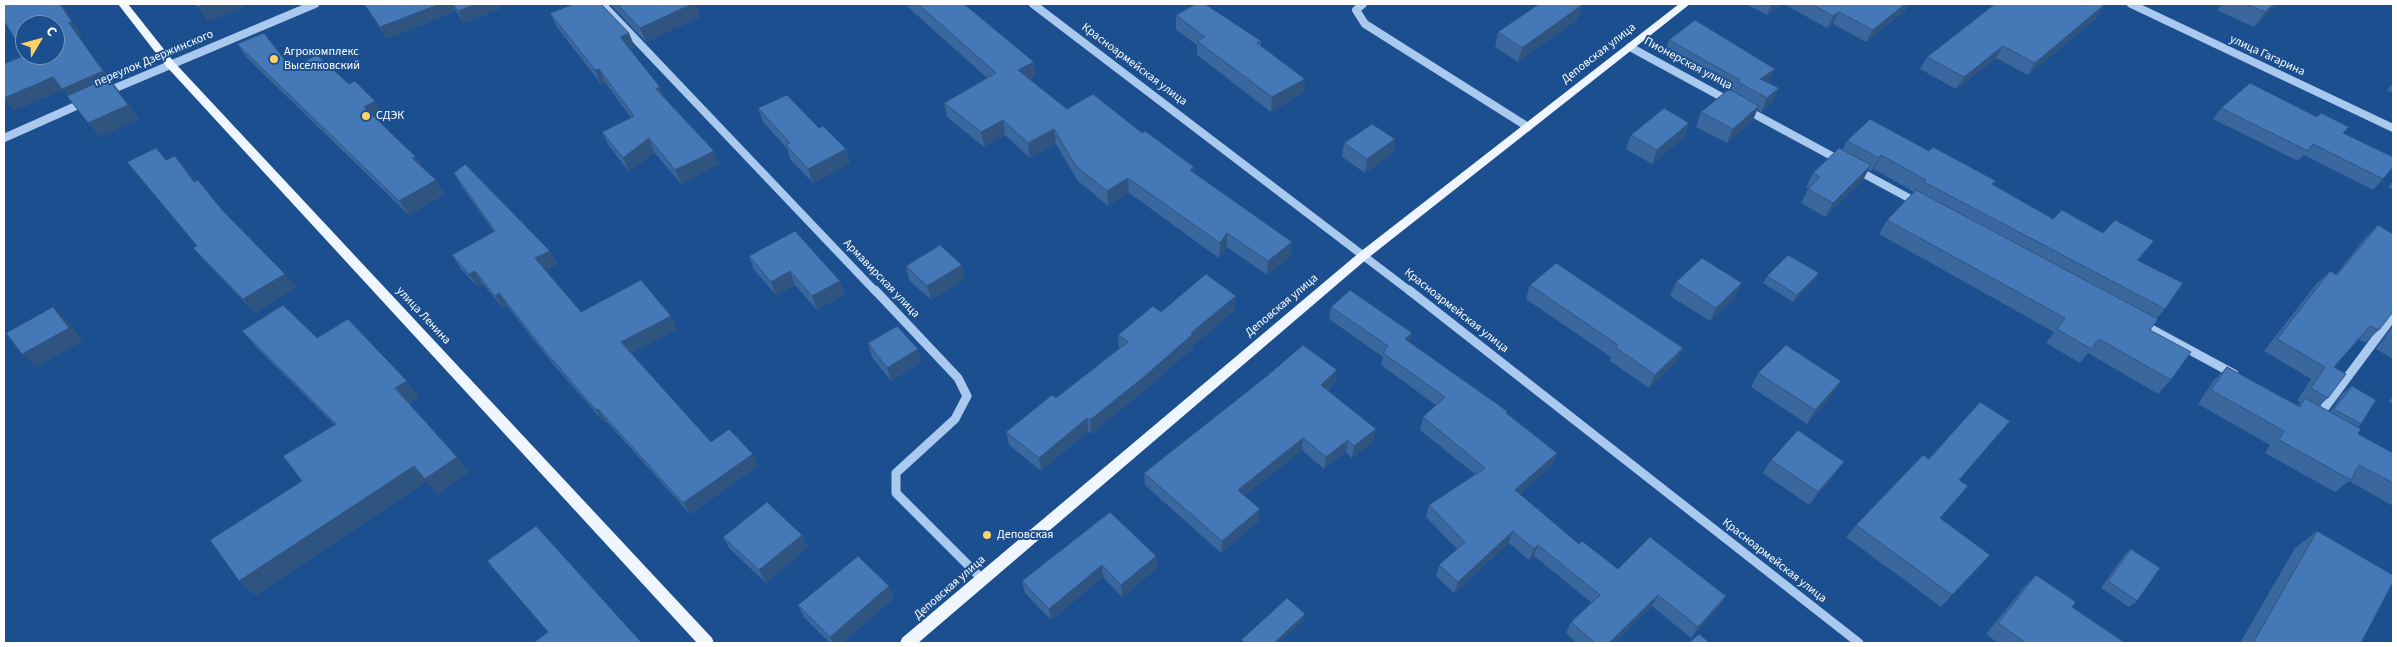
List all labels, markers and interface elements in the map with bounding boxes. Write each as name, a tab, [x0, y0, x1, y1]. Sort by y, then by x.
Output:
north arrow	[15, 15, 65, 65]
street label: Красноармейская улица	[1078, 21, 1190, 109]
street label: Деповская улица	[1559, 21, 1639, 87]
text: С	[41, 22, 62, 41]
street label: переулок Дзержинского	[92, 27, 216, 91]
street label: улица Гагарина	[2227, 32, 2307, 80]
street label: Пионерская улица	[1641, 35, 1735, 93]
place label: Агрокомплекс Выселковский	[284, 45, 360, 73]
marker: Агрокомплекс Выселковский	[268, 53, 280, 65]
place label: СДЭК	[376, 109, 404, 123]
marker: СДЭК	[360, 110, 372, 122]
street label: Армавирская улица	[840, 237, 922, 321]
street label: Красноармейская улица	[1401, 266, 1511, 356]
street label: Деповская улица	[1243, 271, 1321, 341]
street label: улица Ленина	[393, 284, 453, 348]
street label: Красноармейская улица	[1719, 516, 1829, 606]
place label: Деповская	[997, 528, 1053, 542]
marker: Деповская	[981, 529, 993, 541]
street label: Деповская улица	[911, 553, 989, 623]

